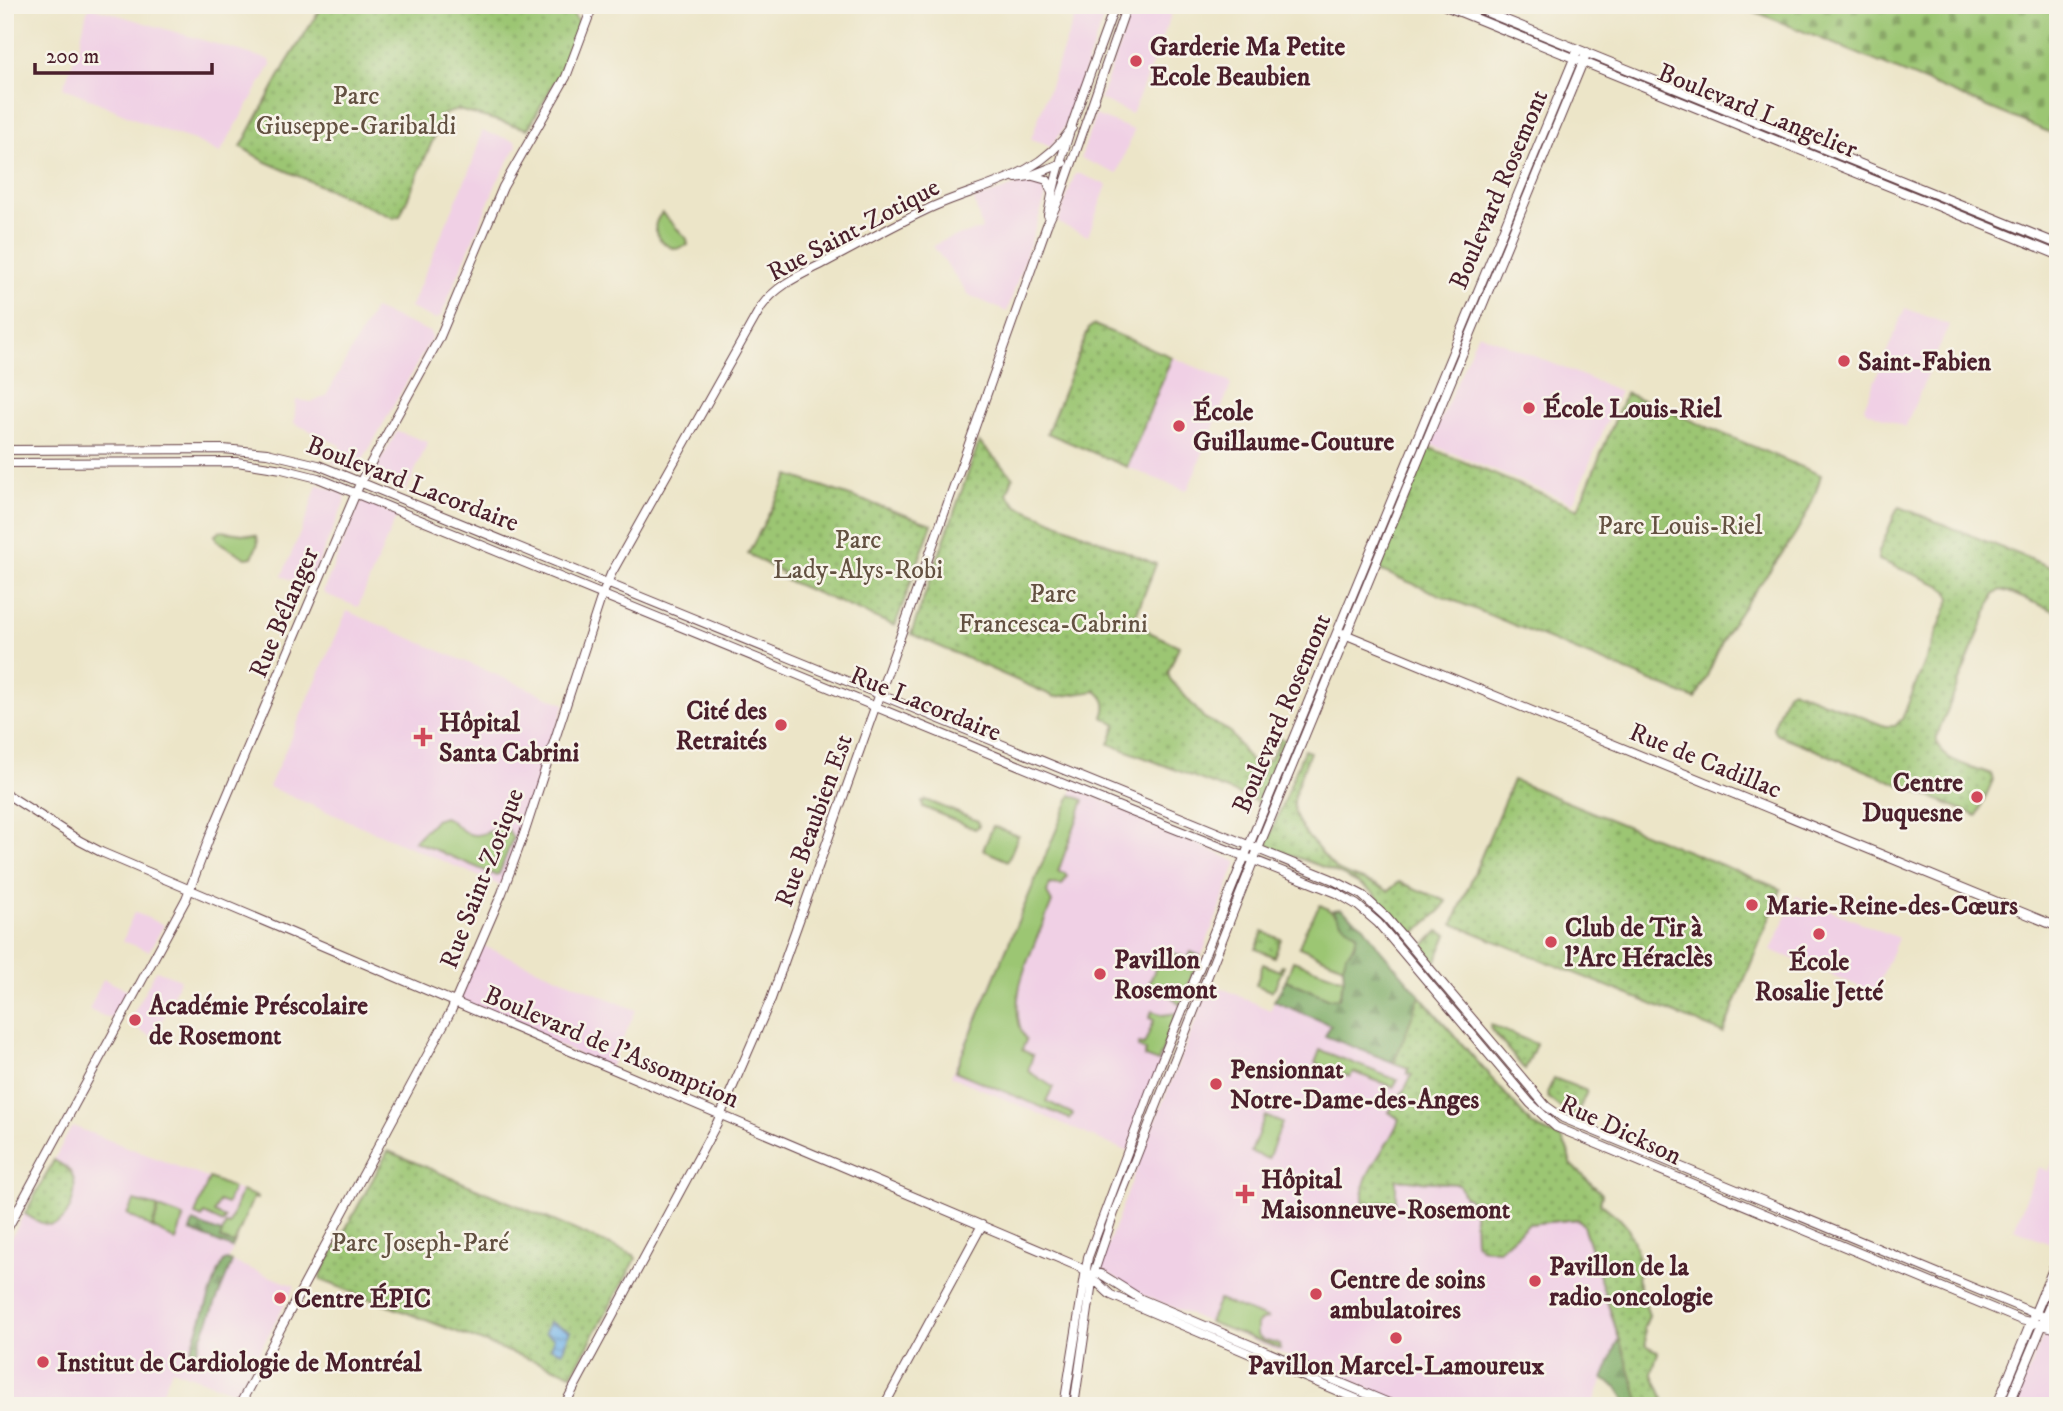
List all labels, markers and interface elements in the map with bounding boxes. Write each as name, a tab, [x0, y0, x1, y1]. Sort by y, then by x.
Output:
place label: Garderie Ma Petite Ecole Beaubien	[1150, 31, 1345, 94]
scale bar	[35, 32, 212, 76]
text: 200 m	[46, 44, 99, 70]
marker: Garderie Ma Petite Ecole Beaubien	[1128, 53, 1144, 69]
street label: Boulevard Langelier	[1653, 56, 1862, 167]
park label: Parc Giuseppe-Garibaldi	[256, 80, 456, 143]
street label: Boulevard Rosemont	[1442, 85, 1556, 294]
street label: Rue Saint-Zotique	[762, 171, 946, 290]
place label: Saint-Fabien	[1858, 346, 1992, 379]
marker: Saint-Fabien	[1836, 353, 1852, 369]
place label: École Louis-Riel	[1543, 392, 1723, 426]
place label: École Guillaume-Couture	[1193, 395, 1394, 459]
marker: École Louis-Riel	[1521, 400, 1537, 416]
marker: École Guillaume-Couture	[1171, 418, 1187, 434]
street label: Boulevard Lacordaire	[301, 429, 523, 540]
park label: Parc Louis-Riel	[1598, 510, 1763, 543]
park label: Parc Lady-Alys-Robi	[773, 524, 943, 587]
street label: Rue Bélanger	[242, 542, 327, 683]
park label: Parc Francesca-Cabrini	[958, 578, 1148, 641]
street label: Boulevard Rosemont	[1225, 609, 1339, 818]
street label: Rue Lacordaire	[845, 659, 1006, 750]
place label: Cité des Retraités	[676, 695, 767, 758]
place label: Hôpital Santa Cabrini	[439, 707, 579, 770]
street label: Rue de Cadillac	[1624, 716, 1786, 807]
marker: Cité des Retraités	[773, 717, 789, 733]
marker: Hôpital Santa Cabrini	[413, 727, 433, 747]
street label: Rue Beaubien Est	[768, 730, 861, 911]
place label: Centre Duquesne	[1862, 767, 1963, 830]
street label: Rue Saint-Zotique	[433, 784, 532, 973]
marker: Centre Duquesne	[1969, 789, 1985, 805]
place label: Marie-Reine-des-Cœurs	[1766, 890, 2018, 923]
marker: Marie-Reine-des-Cœurs	[1744, 897, 1760, 913]
place label: Club de Tir à l'Arc Héraclès	[1564, 912, 1713, 975]
marker: École Rosalie Jetté	[1811, 926, 1827, 942]
marker: Club de Tir à l'Arc Héraclès	[1543, 934, 1559, 950]
place label: Pavillon Rosemont	[1114, 944, 1218, 1007]
place label: École Rosalie Jetté	[1755, 945, 1884, 1009]
marker: Pavillon Rosemont	[1092, 966, 1108, 982]
street label: Boulevard de l'Assomption	[479, 979, 744, 1116]
place label: Académie Préscolaire de Rosemont	[148, 990, 368, 1053]
marker: Académie Préscolaire de Rosemont	[127, 1012, 143, 1028]
place label: Pensionnat Notre-Dame-des-Anges	[1230, 1054, 1479, 1117]
marker: Pensionnat Notre-Dame-des-Anges	[1208, 1076, 1224, 1092]
street label: Rue Dickson	[1554, 1088, 1687, 1173]
place label: Hôpital Maisonneuve-Rosemont	[1261, 1164, 1511, 1227]
marker: Hôpital Maisonneuve-Rosemont	[1235, 1184, 1255, 1204]
park label: Parc Joseph-Paré	[331, 1227, 509, 1260]
place label: Pavillon de la radio-oncologie	[1549, 1251, 1713, 1314]
place label: Centre de soins ambulatoires	[1330, 1264, 1486, 1327]
marker: Pavillon de la radio-oncologie	[1527, 1273, 1543, 1289]
place label: Centre ÉPIC	[294, 1282, 431, 1316]
marker: Centre de soins ambulatoires	[1308, 1286, 1324, 1302]
marker: Centre ÉPIC	[272, 1290, 288, 1306]
marker: Pavillon Marcel-Lamoureux	[1388, 1330, 1404, 1346]
place label: Institut de Cardiologie de Montréal	[57, 1347, 423, 1380]
place label: Pavillon Marcel-Lamoureux	[1248, 1350, 1544, 1383]
marker: Institut de Cardiologie de Montréal	[35, 1354, 51, 1370]

